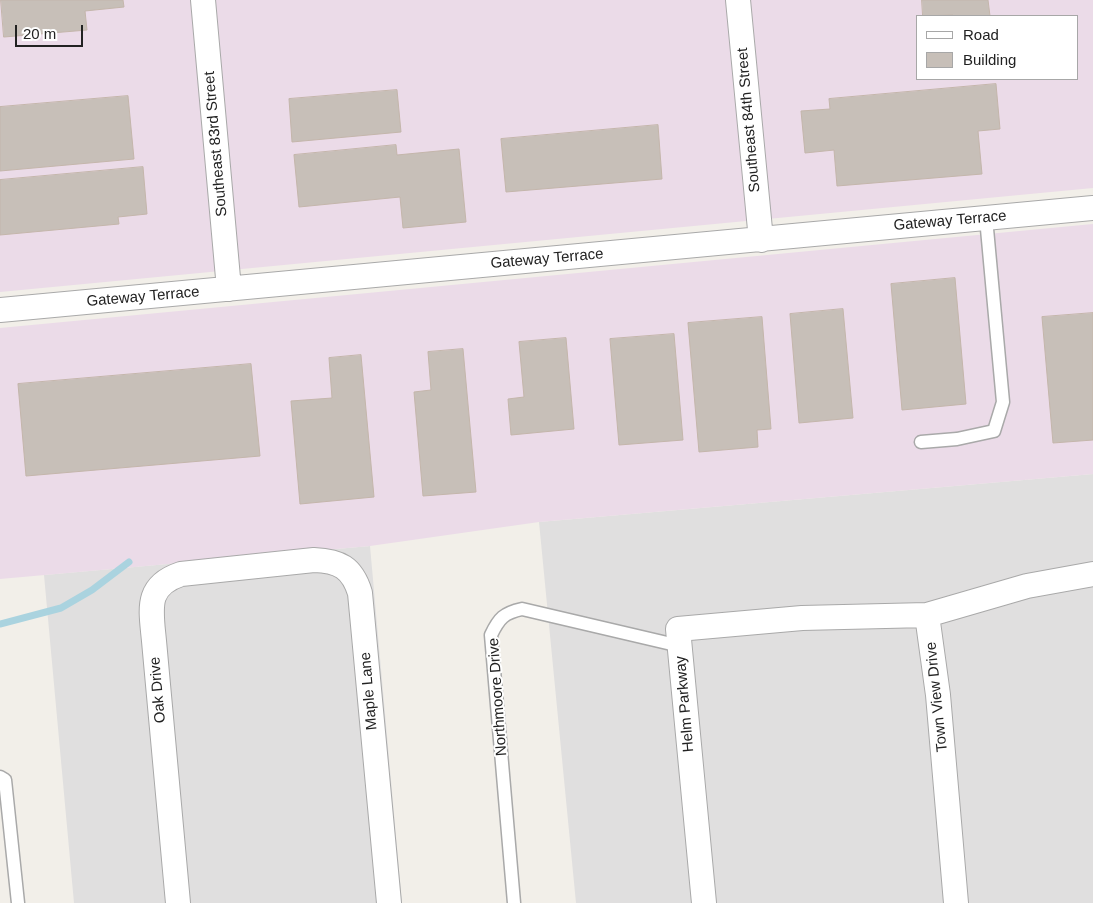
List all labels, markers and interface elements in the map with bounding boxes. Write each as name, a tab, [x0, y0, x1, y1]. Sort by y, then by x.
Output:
scale bar	[18, 15, 85, 47]
legend	[916, 15, 1078, 80]
text: 20 m	[23, 25, 56, 42]
text: Road	[963, 26, 999, 43]
street label: Southeast 84th Street	[734, 47, 764, 193]
text: Building	[963, 51, 1016, 68]
street label: Southeast 83rd Street	[201, 71, 231, 217]
street label: Gateway Terrace	[893, 207, 1007, 235]
street label: Gateway Terrace	[490, 245, 604, 273]
street label: Gateway Terrace	[86, 283, 200, 311]
street label: Northmoore Drive	[485, 637, 511, 757]
street label: Town View Drive	[922, 641, 952, 753]
street label: Maple Lane	[357, 651, 381, 731]
street label: Helm Parkway	[672, 655, 698, 753]
street label: Oak Drive	[146, 656, 170, 724]

